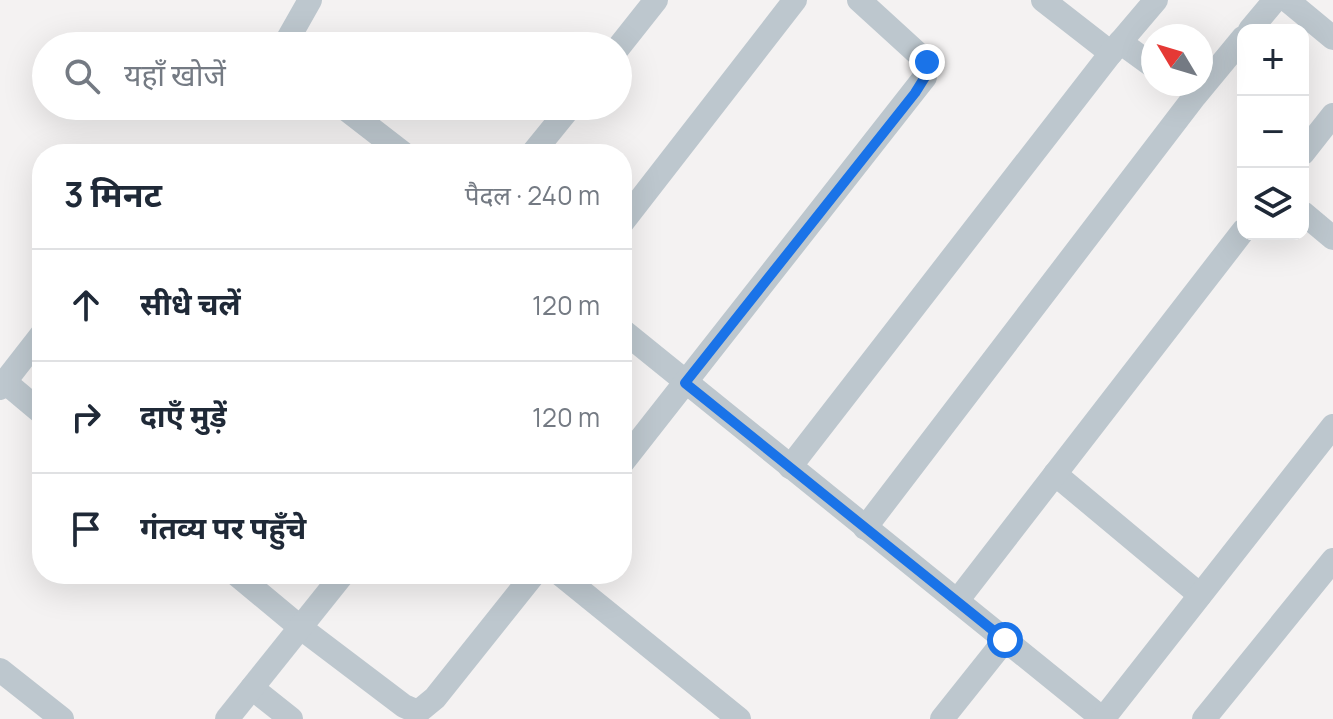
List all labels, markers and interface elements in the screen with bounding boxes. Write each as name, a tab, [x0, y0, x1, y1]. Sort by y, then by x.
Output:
north arrow	[1141, 24, 1213, 96]
map controls	[1237, 24, 1309, 240]
button: +	[1237, 24, 1309, 96]
search box	[32, 32, 632, 120]
route end	[909, 44, 945, 80]
icon: search	[60, 54, 104, 98]
text: यहाँ खोजें	[124, 54, 226, 95]
button: −	[1237, 96, 1309, 168]
button: layers	[1237, 168, 1309, 240]
text: 3 मिनट	[64, 171, 162, 217]
text: पैदल · 240 m	[465, 177, 600, 213]
icon: ahead	[64, 283, 108, 327]
text: सीधे चलें	[140, 283, 241, 324]
text: 120 m	[532, 287, 600, 323]
icon: right	[64, 395, 108, 439]
text: दाएँ मुड़ें	[140, 395, 227, 436]
text: 120 m	[532, 399, 600, 435]
icon: arrive	[64, 507, 108, 551]
text: गंतव्य पर पहुँचे	[140, 507, 306, 548]
route start	[987, 622, 1023, 658]

